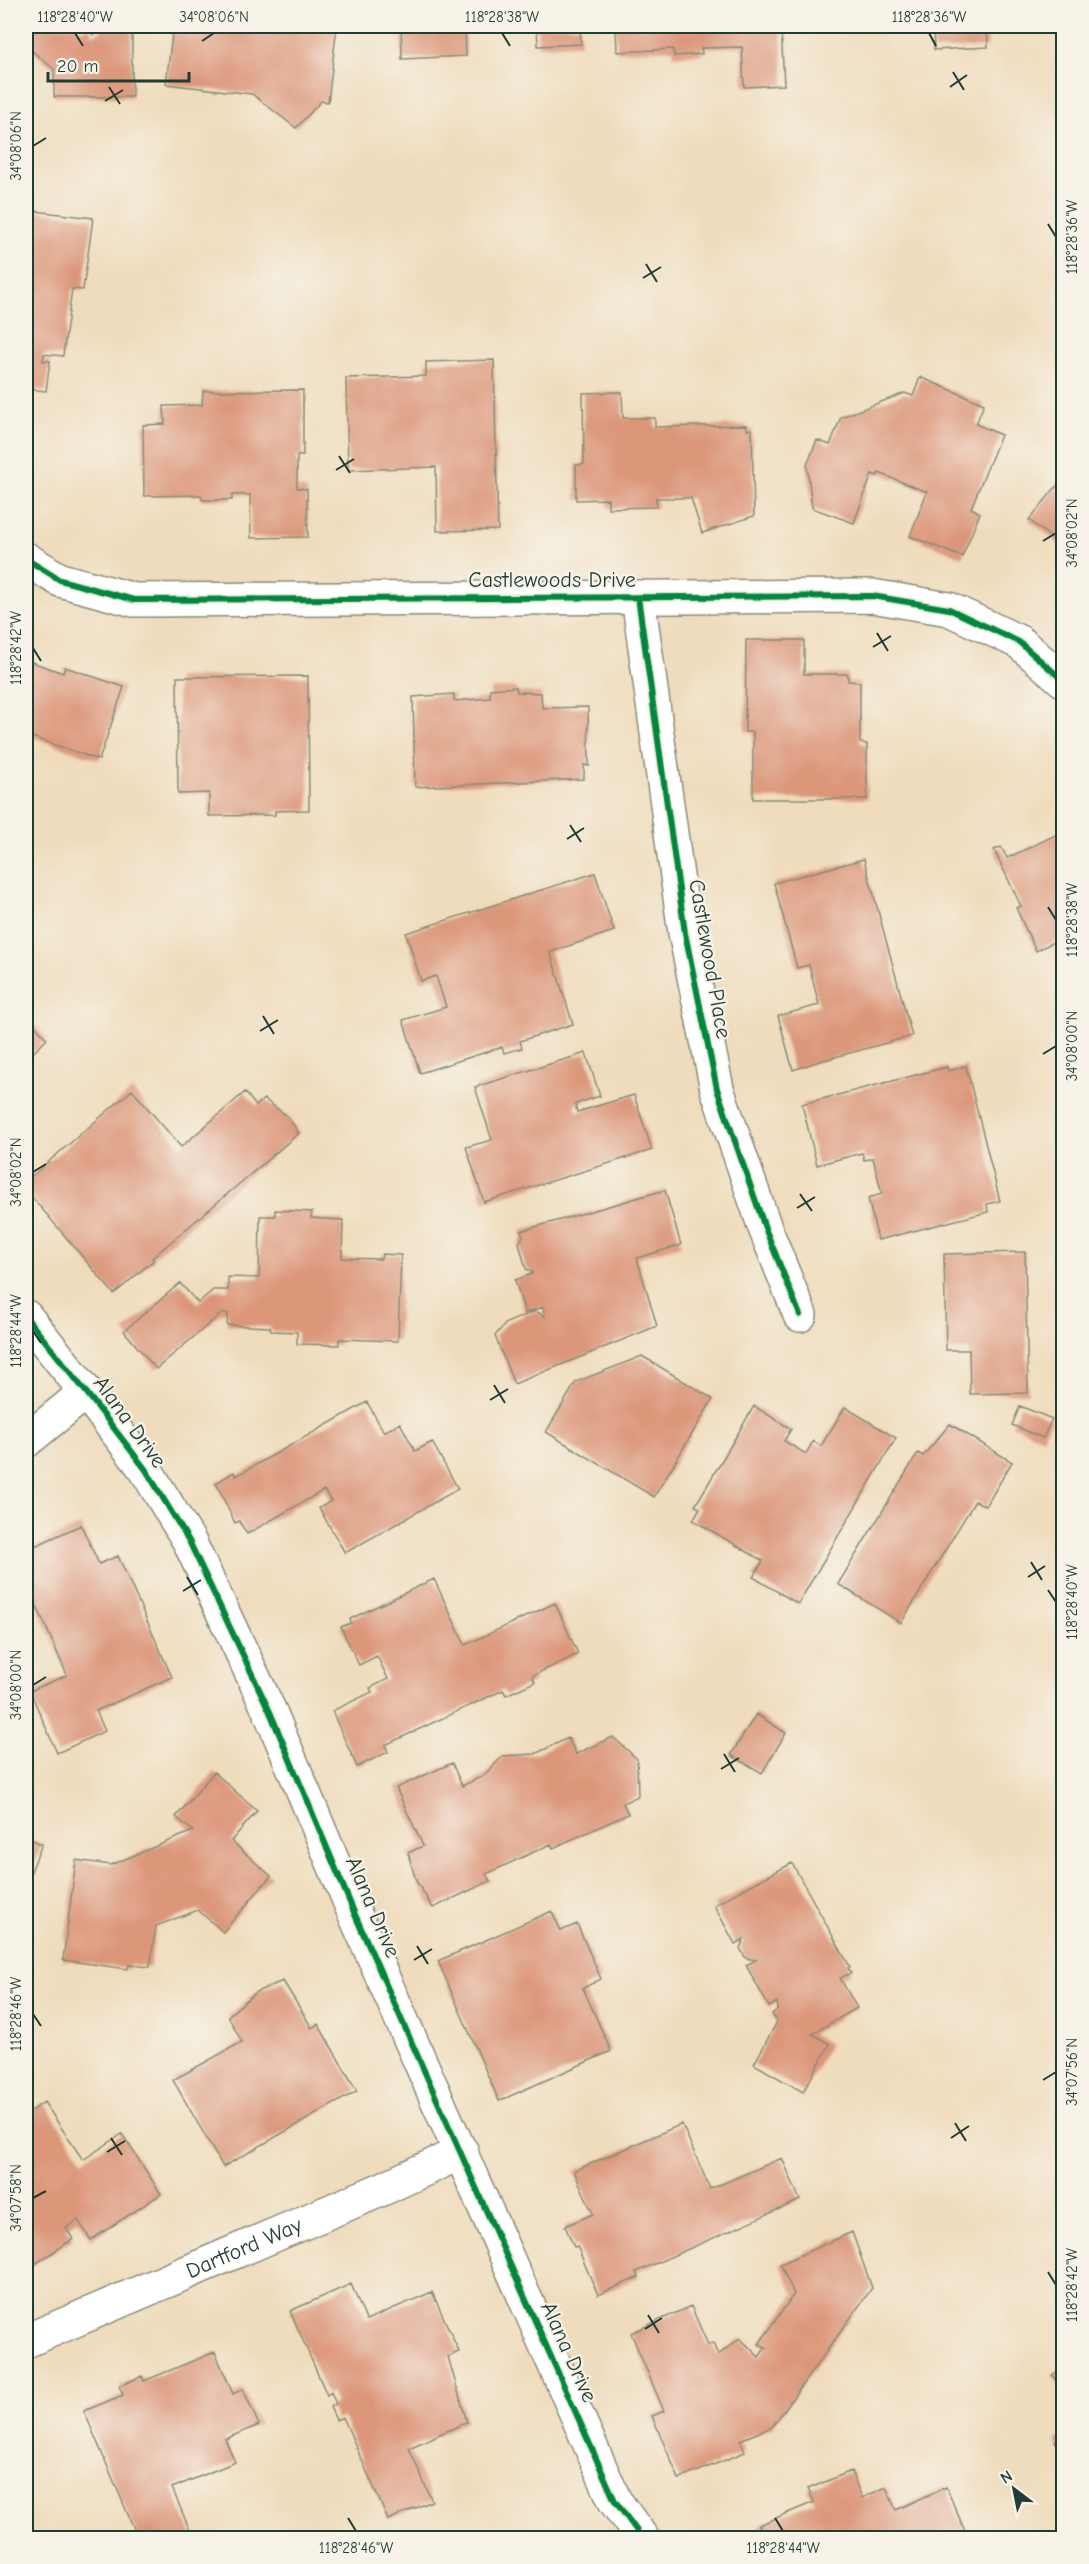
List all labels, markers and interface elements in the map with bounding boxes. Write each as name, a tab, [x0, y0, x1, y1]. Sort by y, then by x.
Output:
text: 118°28'40"W	[37, 8, 113, 26]
text: 34°08'06"N	[179, 8, 249, 26]
text: 118°28'38"W	[465, 8, 539, 26]
text: 118°28'36"W	[892, 8, 966, 26]
scale bar	[48, 45, 189, 83]
text: 20 m	[57, 56, 98, 77]
text: 34°08'06"N	[7, 111, 25, 181]
text: 118°28'36"W	[1063, 200, 1081, 274]
text: 34°08'02"N	[1063, 498, 1081, 568]
street label: Castlewoods Drive	[468, 567, 636, 593]
text: 118°28'42"W	[7, 611, 25, 685]
street label: Castlewood Place	[683, 877, 737, 1041]
text: 118°28'38"W	[1063, 883, 1081, 957]
text: 34°08'00"N	[1063, 1011, 1081, 1081]
text: 34°08'02"N	[7, 1137, 25, 1207]
text: 118°28'44"W	[7, 1294, 25, 1368]
street label: Alana Drive	[88, 1371, 172, 1473]
text: 118°28'40"W	[1063, 1564, 1081, 1640]
text: 34°08'00"N	[7, 1650, 25, 1720]
street label: Alana Drive	[340, 1853, 406, 1961]
text: 118°28'46"W	[7, 1977, 25, 2051]
text: 34°07'56"N	[1063, 2038, 1081, 2106]
text: 34°07'58"N	[7, 2164, 25, 2232]
street label: Dartford Way	[182, 2212, 306, 2284]
text: 118°28'42"W	[1063, 2248, 1081, 2322]
street label: Alana Drive	[535, 2298, 603, 2406]
north arrow	[984, 2459, 1044, 2519]
text: N	[997, 2467, 1016, 2488]
text: 118°28'46"W	[319, 2539, 393, 2557]
text: 118°28'44"W	[746, 2539, 820, 2557]

